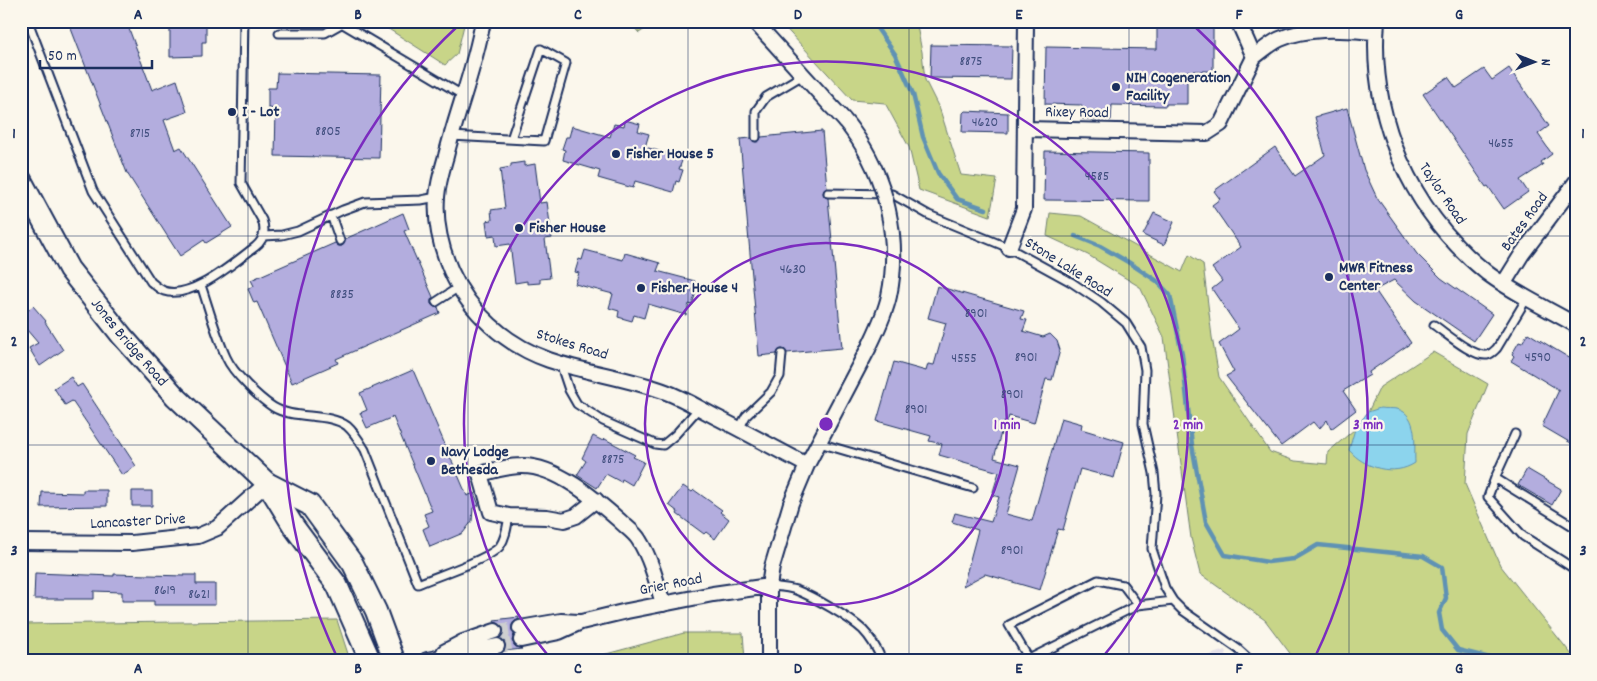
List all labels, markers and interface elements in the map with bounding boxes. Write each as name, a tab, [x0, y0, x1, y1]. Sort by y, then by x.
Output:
text: A	[134, 4, 143, 27]
text: B	[354, 4, 362, 27]
text: C	[574, 4, 582, 27]
text: D	[794, 4, 803, 27]
text: E	[1015, 4, 1023, 27]
text: F	[1235, 4, 1243, 27]
text: G	[1455, 4, 1463, 27]
scale bar	[40, 38, 152, 70]
north arrow	[1510, 38, 1560, 88]
text: 50 m	[48, 46, 77, 68]
house number: 8875	[959, 52, 983, 72]
text: N	[1535, 59, 1555, 66]
place label: NIH Cogeneration Facility	[1126, 67, 1231, 108]
marker: NIH Cogeneration Facility	[1110, 81, 1122, 93]
place label: I - Lot	[242, 101, 279, 124]
street label: Rixey Road	[1045, 101, 1109, 125]
marker: I - Lot	[226, 106, 238, 118]
house number: 4620	[972, 113, 998, 133]
house number: 8805	[315, 122, 341, 142]
text: 1	[12, 123, 16, 146]
text: 1	[1581, 123, 1585, 146]
house number: 8715	[130, 124, 150, 144]
house number: 4655	[1488, 134, 1514, 154]
place label: Fisher House 5	[626, 143, 714, 166]
marker: Fisher House 5	[610, 148, 622, 160]
street label: Taylor Road	[1413, 158, 1471, 230]
house number: 4585	[1085, 167, 1109, 187]
street label: Bates Road	[1496, 188, 1554, 256]
place label: Fisher House	[529, 217, 606, 240]
marker: Fisher House	[513, 222, 525, 234]
street label: Stone Lake Road	[1020, 232, 1116, 304]
place label: MWR Fitness Center	[1339, 257, 1413, 298]
house number: 4630	[780, 260, 806, 280]
marker: MWR Fitness Center	[1323, 271, 1335, 283]
place label: Fisher House 4	[651, 277, 738, 300]
marker: Fisher House 4	[635, 282, 647, 294]
house number: 8835	[330, 285, 354, 305]
street label: Jones Bridge Road	[85, 293, 173, 392]
house number: 8901	[965, 304, 987, 324]
street label: Stokes Road	[533, 323, 611, 367]
text: 2	[11, 331, 18, 354]
text: 2	[1580, 331, 1587, 354]
house number: 8901	[1015, 348, 1037, 368]
house number: 4590	[1525, 348, 1551, 368]
house number: 4555	[951, 349, 977, 369]
house number: 8901	[1001, 385, 1023, 405]
house number: 8901	[905, 400, 927, 420]
centre of rings	[817, 415, 835, 433]
text: 1 min	[994, 415, 1020, 437]
text: 2 min	[1173, 415, 1203, 437]
text: 3 min	[1353, 415, 1383, 437]
place label: Navy Lodge Bethesda	[441, 441, 508, 482]
house number: 8875	[601, 450, 625, 470]
marker: Navy Lodge Bethesda	[425, 455, 437, 467]
street label: Lancaster Drive	[90, 508, 186, 536]
text: 3	[10, 540, 18, 563]
text: 3	[1579, 540, 1587, 563]
house number: 8901	[1001, 541, 1023, 561]
street label: Grier Road	[638, 568, 704, 602]
house number: 8619	[154, 581, 176, 601]
house number: 8621	[188, 585, 210, 605]
text: A	[134, 658, 143, 681]
text: B	[354, 658, 362, 681]
text: C	[574, 658, 582, 681]
text: D	[794, 658, 803, 681]
text: E	[1015, 658, 1023, 681]
text: F	[1235, 658, 1243, 681]
text: G	[1455, 658, 1463, 681]

